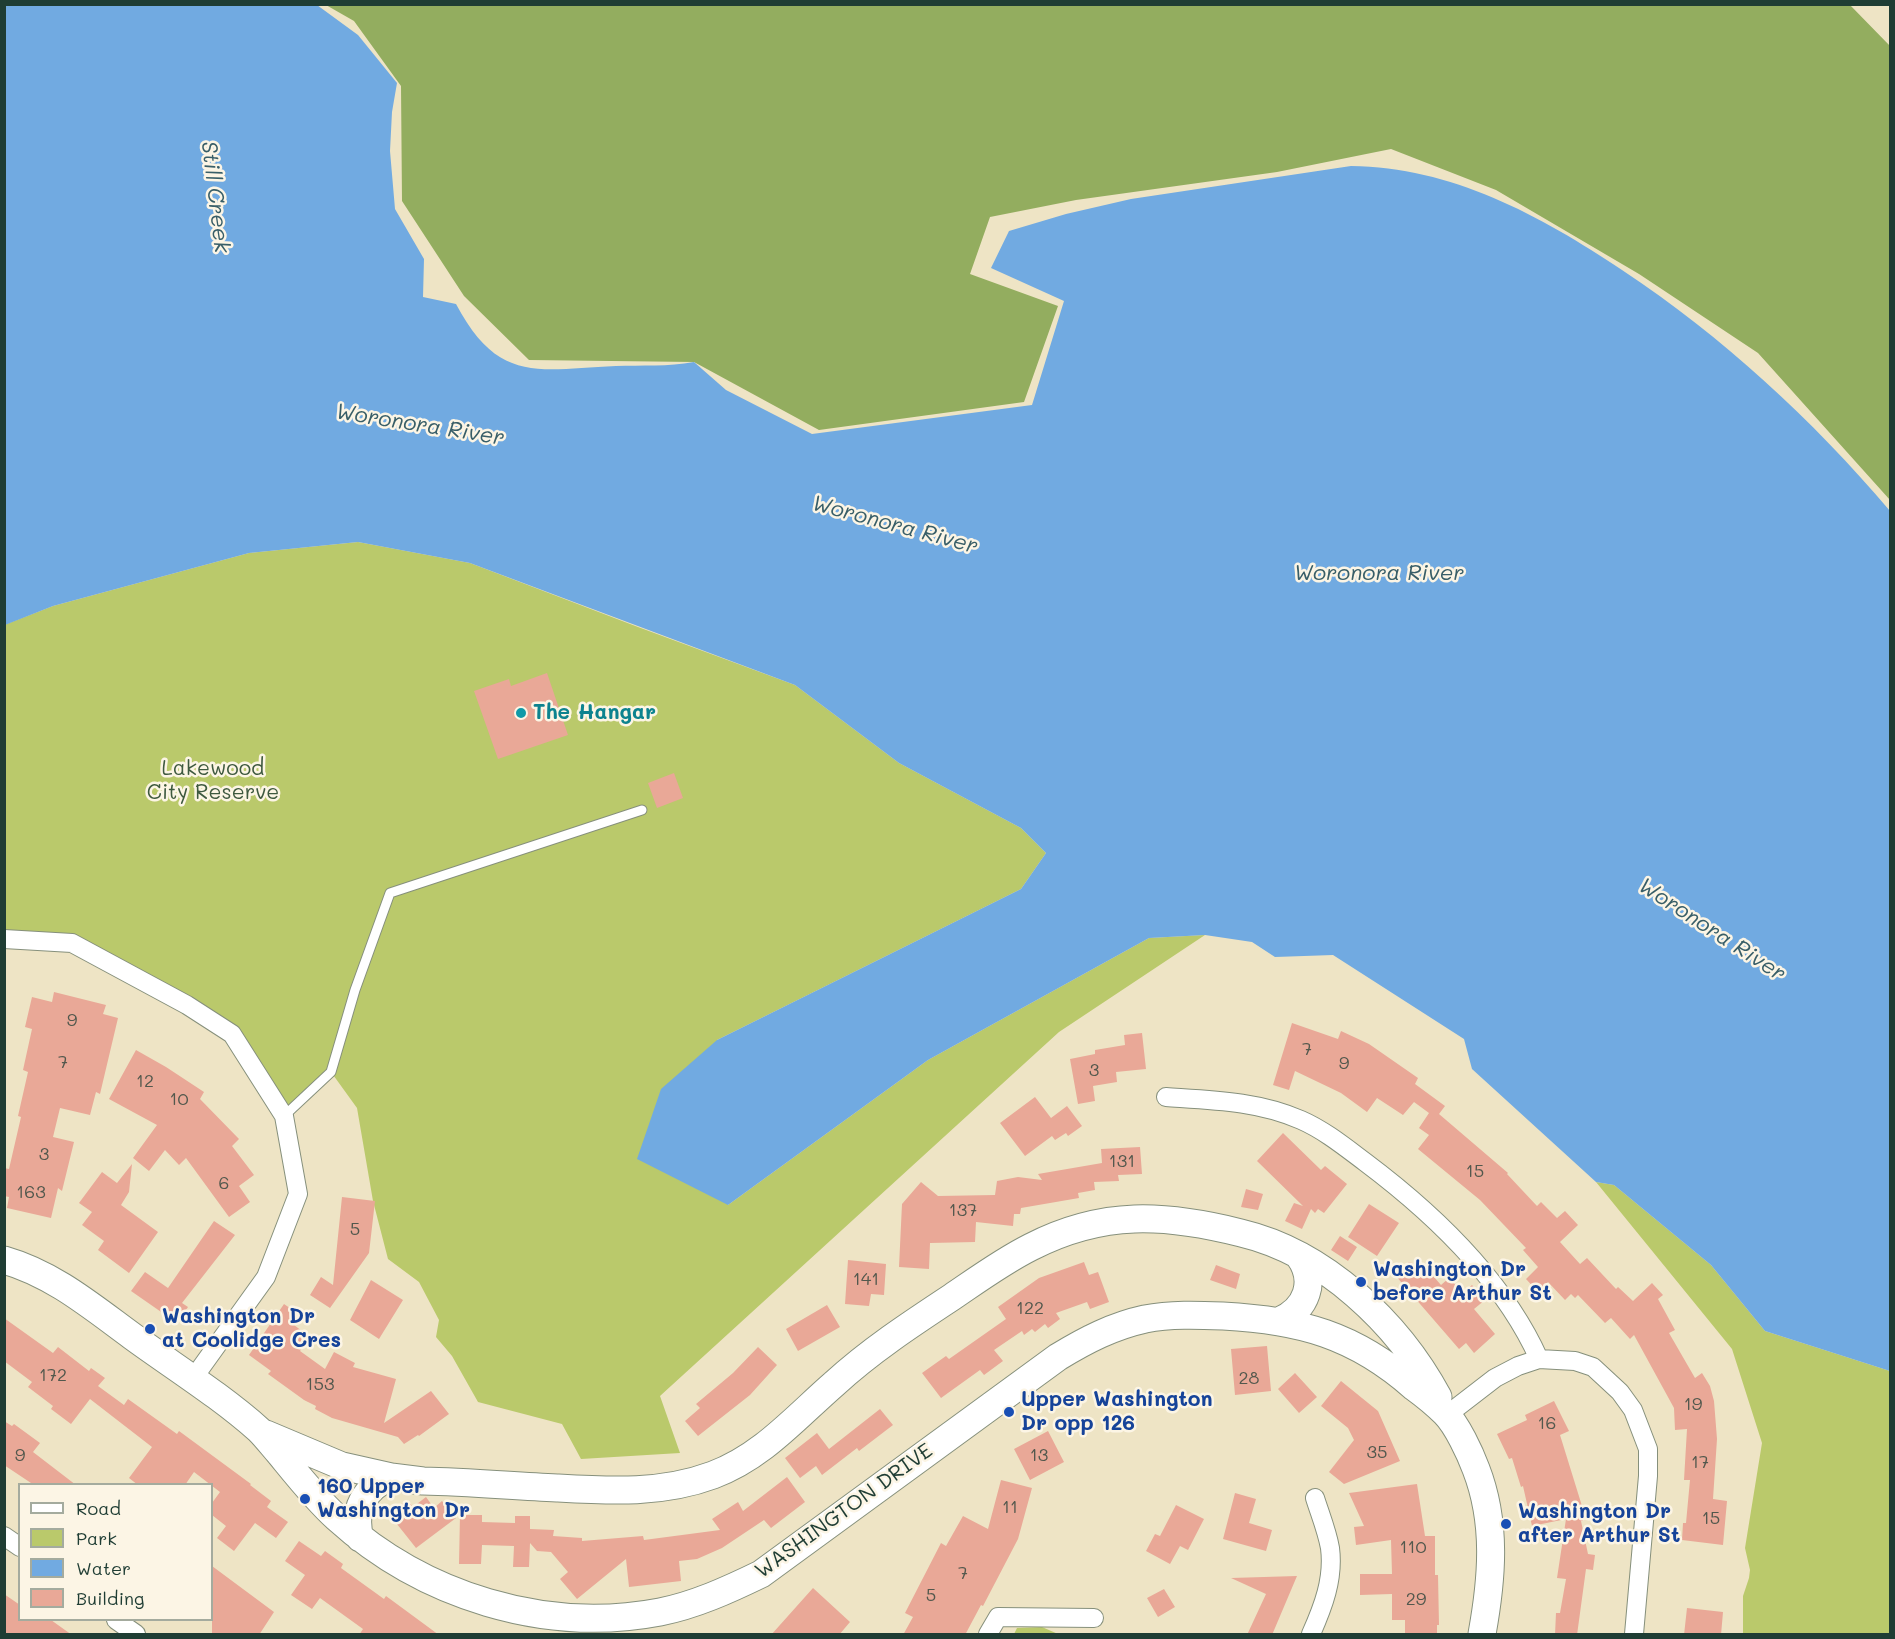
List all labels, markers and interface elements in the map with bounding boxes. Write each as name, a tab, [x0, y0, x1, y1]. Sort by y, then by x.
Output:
water label: Still Creek	[195, 140, 235, 254]
water label: Woronora River	[334, 399, 506, 451]
water label: Woronora River	[809, 490, 981, 560]
water label: Woronora River	[1294, 560, 1464, 586]
place label: The Hangar	[533, 700, 656, 726]
marker: The Hangar	[514, 706, 528, 720]
park label: Lakewood City Reserve	[147, 756, 279, 806]
water label: Woronora River	[1633, 872, 1791, 988]
house number: 9	[67, 1009, 77, 1031]
house number: 7	[1302, 1038, 1312, 1060]
house number: 7	[58, 1051, 68, 1073]
house number: 9	[1339, 1052, 1349, 1074]
house number: 3	[1089, 1059, 1099, 1081]
house number: 12	[136, 1070, 154, 1092]
house number: 10	[169, 1088, 189, 1110]
house number: 3	[39, 1143, 49, 1165]
house number: 131	[1109, 1150, 1135, 1172]
house number: 15	[1466, 1160, 1484, 1182]
house number: 6	[219, 1172, 229, 1194]
house number: 163	[16, 1181, 46, 1203]
house number: 137	[949, 1199, 977, 1221]
house number: 5	[350, 1218, 360, 1240]
place label: Washington Dr before Arthur St	[1373, 1257, 1552, 1307]
house number: 141	[853, 1268, 879, 1290]
marker: Washington Dr before Arthur St	[1354, 1275, 1368, 1289]
house number: 122	[1016, 1297, 1044, 1319]
place label: Washington Dr at Coolidge Cres	[162, 1304, 341, 1354]
marker: Washington Dr at Coolidge Cres	[143, 1322, 157, 1336]
house number: 172	[39, 1364, 67, 1386]
house number: 28	[1239, 1367, 1259, 1389]
house number: 153	[305, 1373, 335, 1395]
place label: Upper Washington Dr opp 126	[1021, 1387, 1213, 1437]
house number: 19	[1684, 1393, 1702, 1415]
marker: Upper Washington Dr opp 126	[1002, 1405, 1016, 1419]
house number: 16	[1538, 1412, 1556, 1434]
street label: WASHINGTON DRIVE	[750, 1438, 938, 1584]
house number: 35	[1366, 1441, 1388, 1463]
house number: 9	[15, 1444, 25, 1466]
house number: 13	[1030, 1444, 1048, 1466]
house number: 17	[1691, 1451, 1709, 1473]
place label: 160 Upper Washington Dr	[317, 1474, 470, 1524]
legend	[18, 1483, 213, 1621]
marker: 160 Upper Washington Dr	[298, 1492, 312, 1506]
text: Road	[76, 1496, 121, 1520]
house number: 11	[1002, 1496, 1018, 1518]
place label: Washington Dr after Arthur St	[1518, 1499, 1680, 1549]
house number: 15	[1702, 1507, 1720, 1529]
marker: Washington Dr after Arthur St	[1499, 1517, 1513, 1531]
text: Park	[76, 1526, 117, 1550]
house number: 110	[1399, 1536, 1427, 1558]
text: Water	[76, 1556, 131, 1580]
house number: 7	[958, 1562, 968, 1584]
house number: 5	[926, 1584, 936, 1606]
text: Building	[76, 1586, 144, 1610]
house number: 29	[1406, 1588, 1426, 1610]

